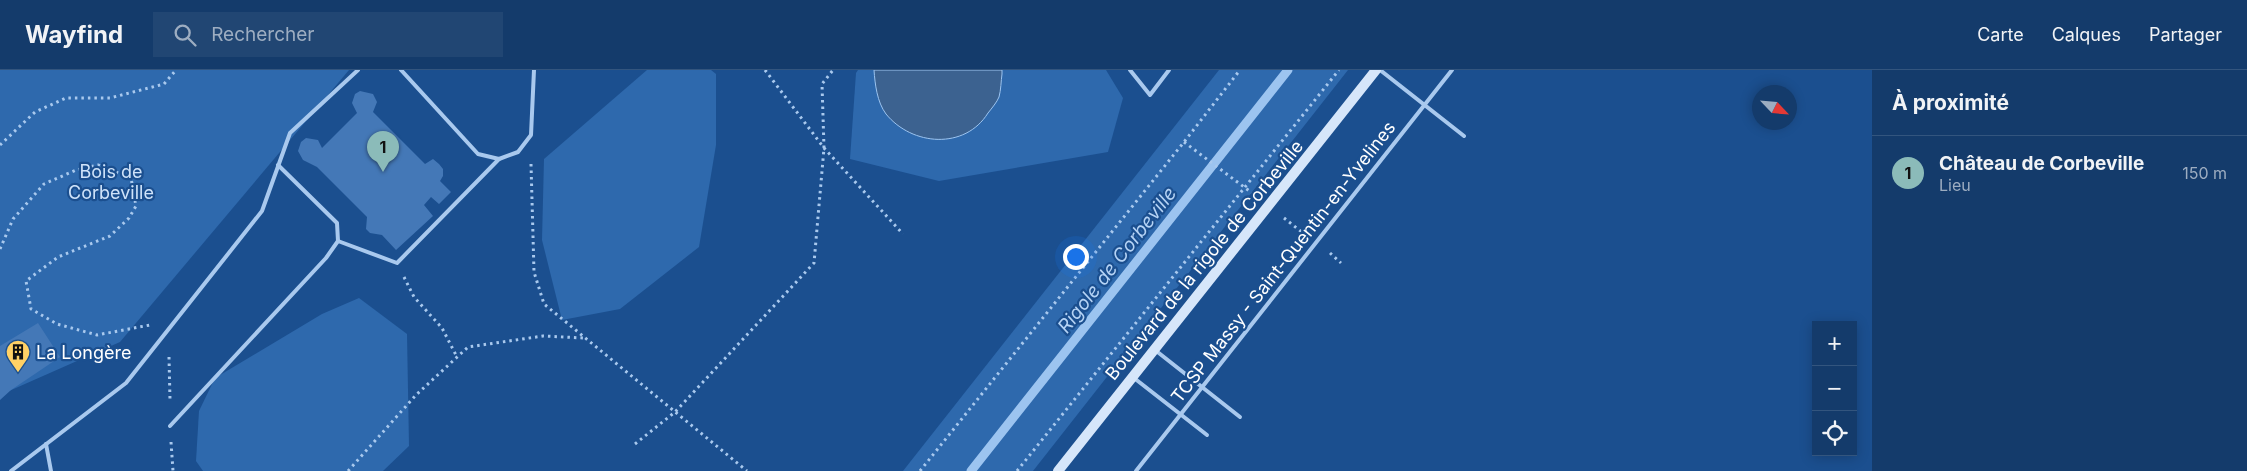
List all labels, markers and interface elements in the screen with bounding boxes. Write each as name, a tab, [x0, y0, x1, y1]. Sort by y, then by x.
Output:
search box	[153, 12, 503, 57]
text: Wayfind	[25, 20, 123, 49]
icon: search	[171, 21, 199, 49]
text: Rechercher	[211, 23, 315, 46]
text: Carte	[1977, 24, 2024, 45]
text: Calques	[2052, 24, 2121, 45]
text: Partager	[2149, 24, 2222, 45]
north arrow	[1752, 85, 1797, 130]
text: À proximité	[1892, 90, 2009, 115]
street label: TCSP Massy - Saint-Quentin-en-Yvelines	[1167, 117, 1399, 407]
pin: 1	[367, 131, 399, 172]
street label: Boulevard de la rigole de Corbeville	[1101, 136, 1307, 384]
text: Château de Corbeville	[1939, 152, 2144, 175]
park label: Bois de Corbeville	[68, 161, 154, 203]
text: 1	[1905, 163, 1911, 183]
text: 150 m	[2182, 163, 2227, 183]
text: Lieu	[1939, 175, 1971, 195]
water label: Rigole de Corbeville	[1053, 182, 1181, 338]
your location	[1063, 244, 1089, 270]
map controls	[1812, 321, 1857, 456]
button: +	[1812, 321, 1857, 366]
building icon: La Longère	[5, 339, 31, 373]
place label: La Longère	[36, 342, 131, 363]
button: −	[1812, 366, 1857, 411]
button: locate	[1812, 411, 1857, 456]

